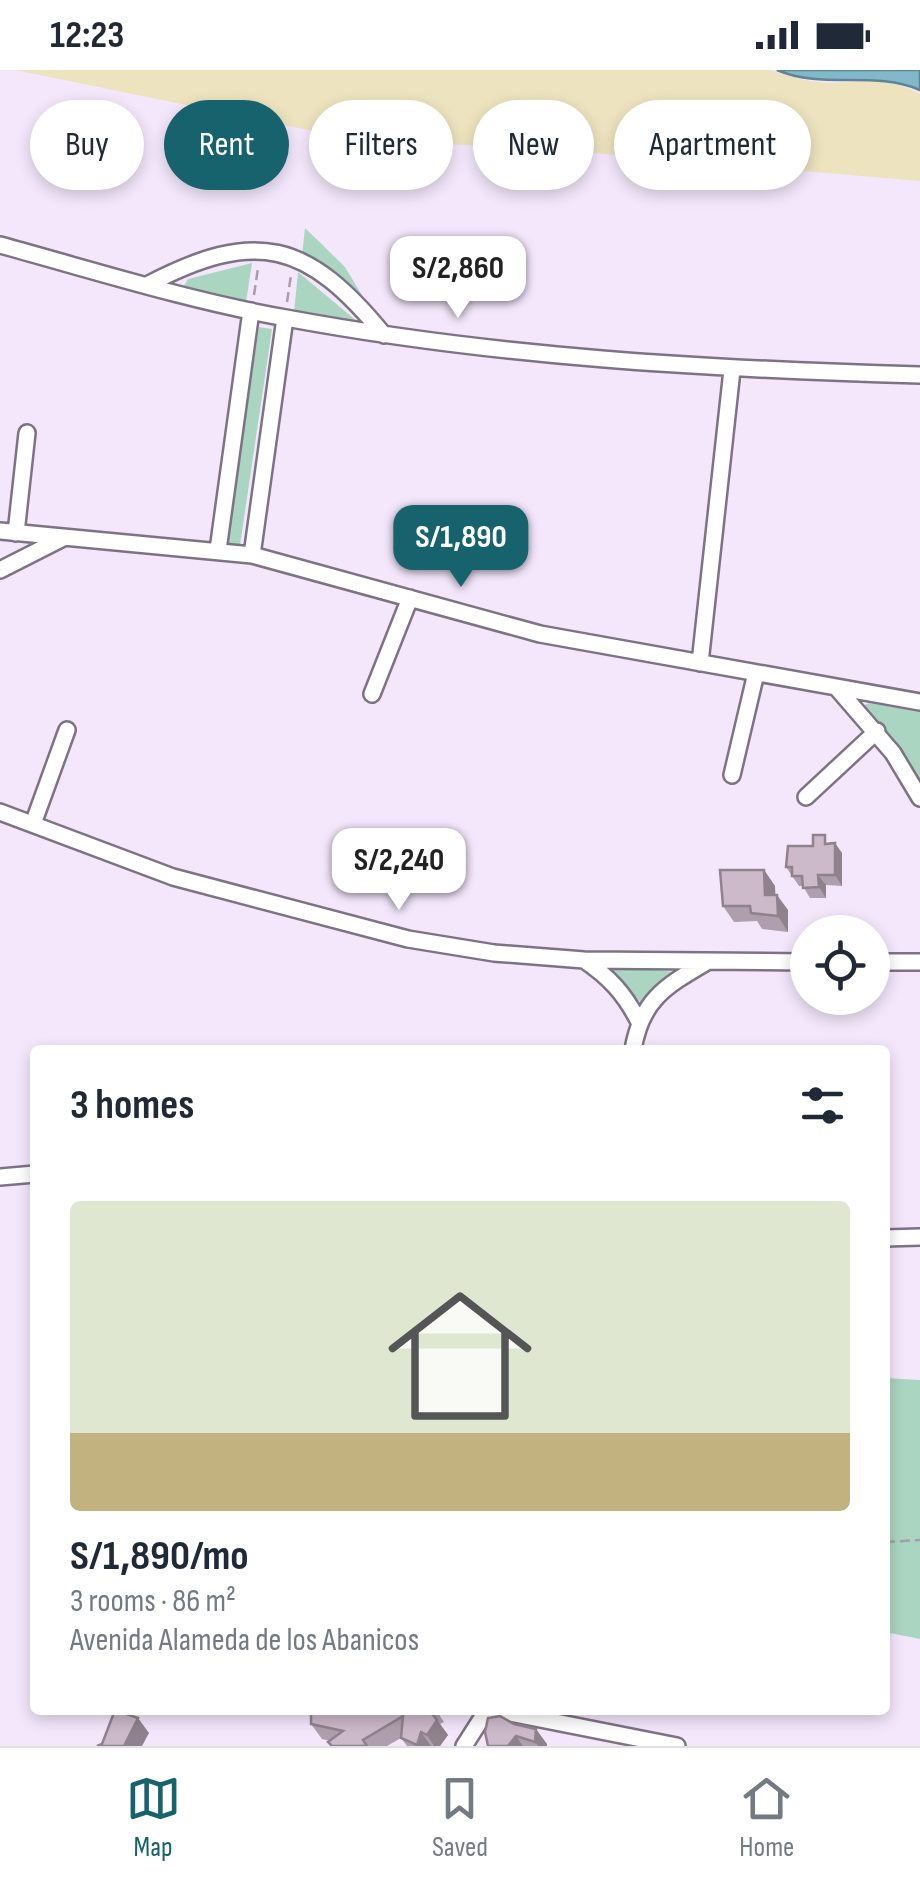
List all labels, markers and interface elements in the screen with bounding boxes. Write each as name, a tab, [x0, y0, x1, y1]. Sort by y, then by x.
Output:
text: 12:23	[50, 13, 124, 58]
chip: Buy	[30, 100, 144, 190]
chip: Rent	[164, 100, 289, 190]
chip: Filters	[309, 100, 453, 190]
chip: New	[473, 100, 594, 190]
chip: Apartment	[614, 100, 811, 190]
pin: S/2,860	[366, 236, 550, 321]
text: S/2,860	[412, 249, 504, 288]
pin: S/1,890	[369, 505, 553, 590]
text: S/1,890	[415, 518, 507, 557]
pin: S/2,240	[307, 828, 491, 913]
text: S/2,240	[354, 841, 444, 880]
map controls	[790, 915, 890, 1015]
button: locate	[790, 915, 890, 1015]
icon: filters	[795, 1078, 850, 1133]
text: 3 homes	[70, 1080, 194, 1131]
icon: home	[370, 1266, 550, 1446]
text: S/1,890/mo	[70, 1531, 249, 1582]
text: 3 rooms · 86 m²	[70, 1582, 236, 1621]
text: Avenida Alameda de los Abanicos	[70, 1621, 419, 1660]
tab: Map	[126, 1771, 181, 1864]
tab: Saved	[432, 1771, 488, 1864]
tab: Home	[739, 1771, 794, 1864]

